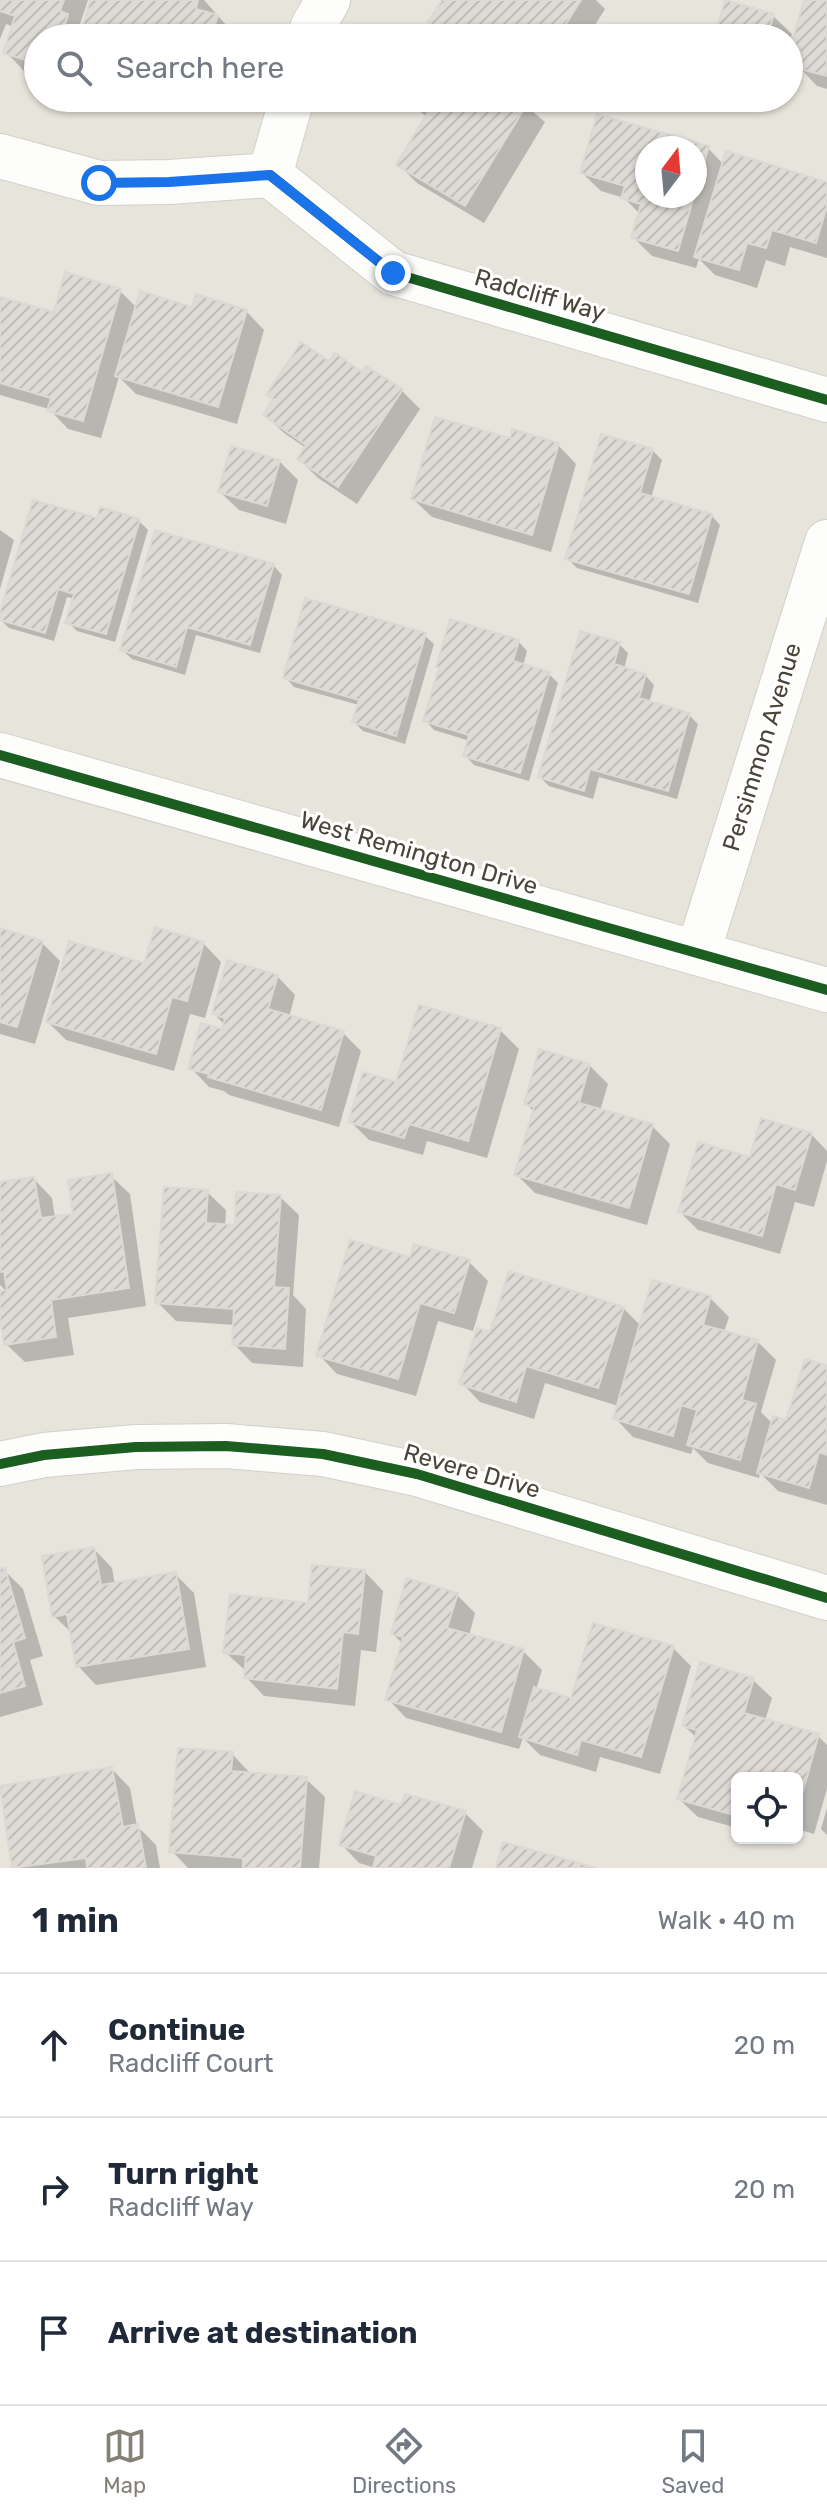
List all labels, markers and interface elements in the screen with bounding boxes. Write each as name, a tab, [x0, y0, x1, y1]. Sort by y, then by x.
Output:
search box	[24, 24, 803, 112]
icon: search	[52, 46, 96, 90]
text: Search here	[116, 50, 284, 86]
north arrow	[635, 136, 707, 208]
route start	[81, 165, 117, 201]
route end	[375, 255, 411, 291]
street label: Radcliff Way	[471, 263, 609, 327]
street label: Persimmon Avenue	[717, 640, 807, 854]
street label: West Remington Drive	[297, 806, 541, 900]
street label: Revere Drive	[400, 1438, 544, 1504]
map controls	[731, 1772, 803, 1844]
button: locate	[731, 1772, 803, 1844]
text: 1 min	[32, 1900, 119, 1941]
text: Walk · 40 m	[657, 1905, 795, 1936]
text: Continue	[108, 2012, 245, 2048]
icon: ahead	[32, 2023, 76, 2067]
text: 20 m	[734, 2030, 795, 2061]
text: Radcliff Court	[108, 2048, 274, 2079]
text: Turn right	[108, 2156, 259, 2192]
icon: right	[32, 2167, 76, 2211]
text: 20 m	[734, 2174, 795, 2205]
text: Radcliff Way	[108, 2192, 254, 2223]
icon: arrive	[32, 2311, 76, 2355]
text: Arrive at destination	[108, 2315, 418, 2351]
tab: Map	[103, 2424, 147, 2499]
tab: Directions	[352, 2424, 456, 2499]
tab: Saved	[662, 2424, 724, 2499]

